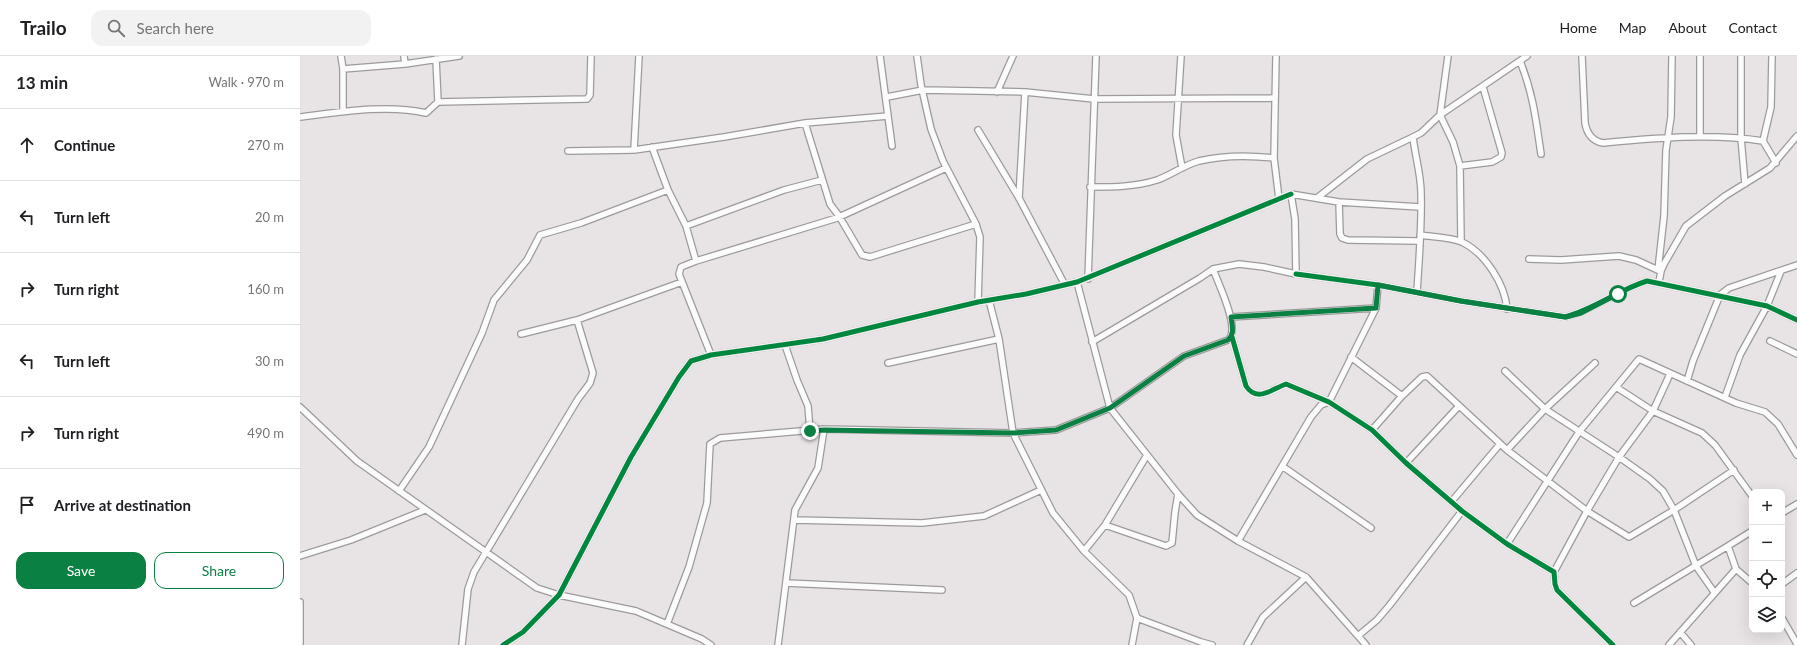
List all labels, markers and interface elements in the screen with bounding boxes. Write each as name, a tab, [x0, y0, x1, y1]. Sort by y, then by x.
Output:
search box	[91, 10, 371, 46]
text: Trailo	[20, 16, 67, 39]
icon: search	[105, 17, 127, 39]
text: Search here	[137, 19, 214, 37]
text: Home	[1559, 19, 1597, 36]
text: Map	[1619, 19, 1646, 36]
text: About	[1668, 19, 1706, 36]
text: Contact	[1728, 19, 1777, 36]
text: 13 min	[16, 72, 68, 93]
text: Walk · 970 m	[208, 74, 284, 90]
icon: ahead	[16, 134, 38, 156]
text: Continue	[54, 136, 115, 154]
text: 270 m	[247, 137, 284, 153]
icon: left	[16, 206, 38, 228]
text: Turn left	[54, 208, 110, 226]
text: 20 m	[255, 209, 284, 225]
icon: right	[16, 278, 38, 300]
text: Turn right	[54, 280, 119, 298]
text: 160 m	[247, 281, 284, 297]
route start	[1609, 285, 1627, 303]
icon: left	[16, 350, 38, 372]
text: Turn left	[54, 352, 110, 370]
text: 30 m	[255, 353, 284, 369]
icon: right	[16, 422, 38, 444]
route end	[801, 422, 819, 440]
text: Turn right	[54, 424, 119, 442]
text: 490 m	[247, 425, 284, 441]
map controls	[1749, 489, 1785, 633]
button: +	[1749, 489, 1785, 525]
icon: arrive	[16, 494, 38, 516]
text: Arrive at destination	[54, 496, 191, 514]
button: −	[1749, 525, 1785, 561]
button: Save	[16, 552, 146, 589]
button: Share	[154, 552, 284, 589]
button: locate	[1749, 561, 1785, 597]
button: layers	[1749, 597, 1785, 633]

